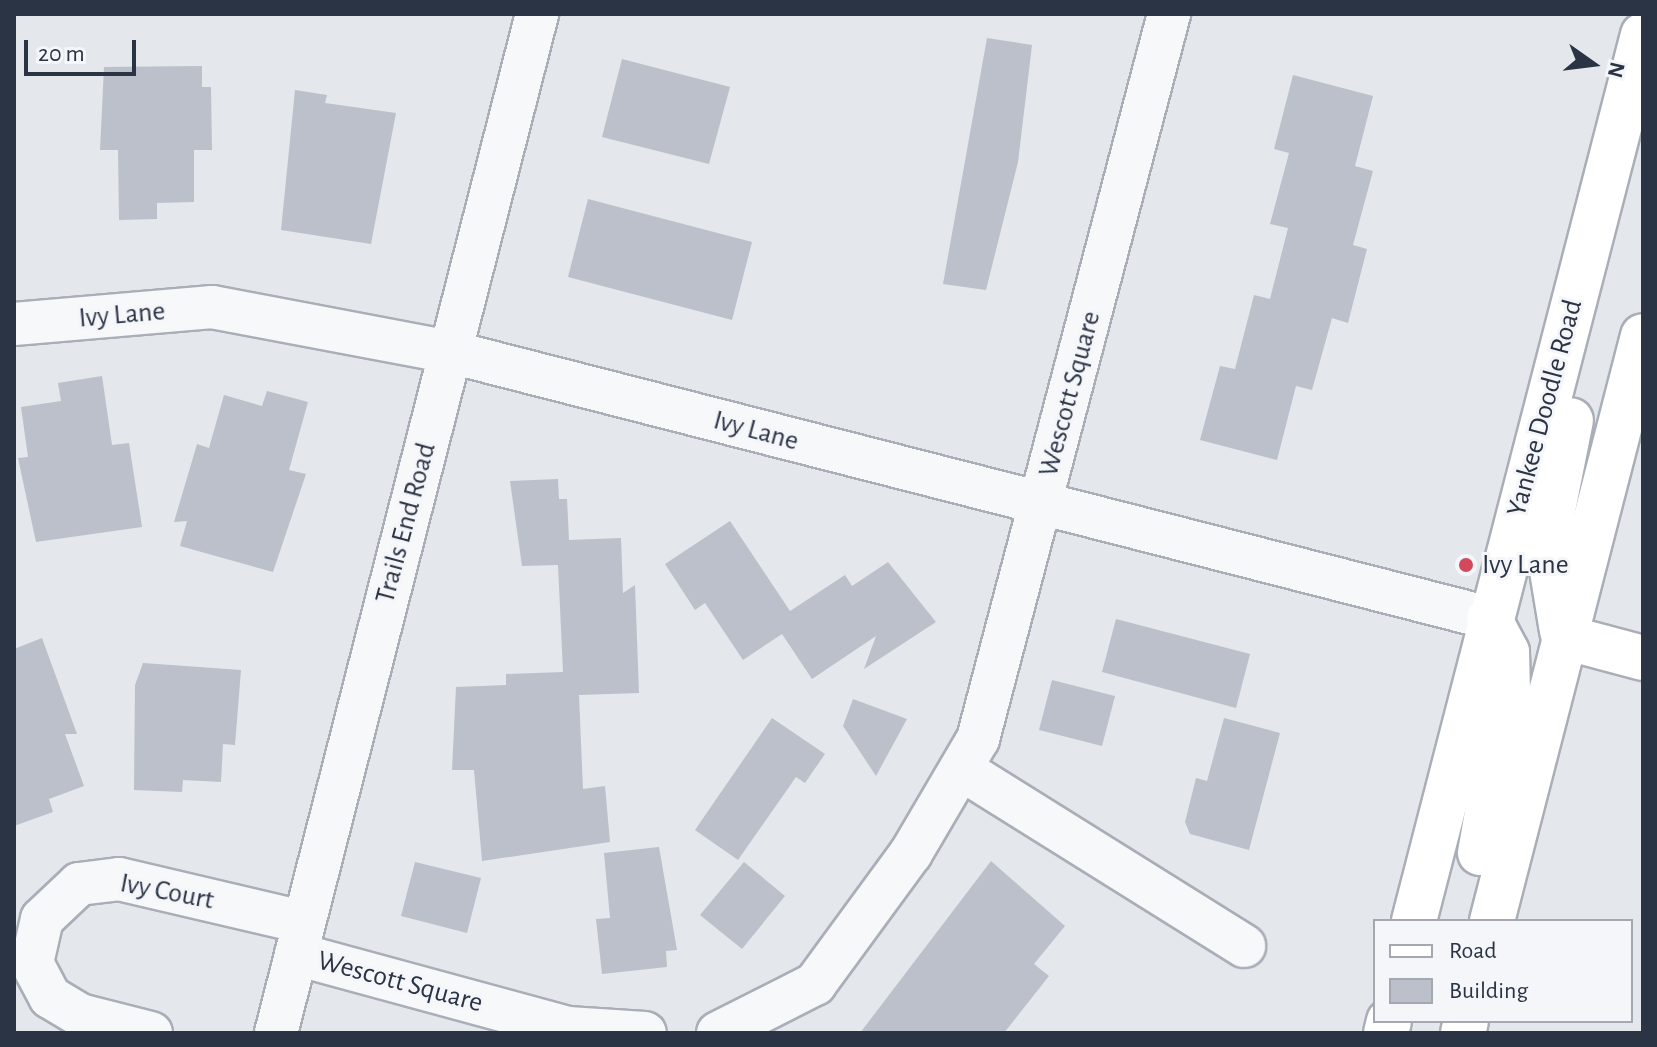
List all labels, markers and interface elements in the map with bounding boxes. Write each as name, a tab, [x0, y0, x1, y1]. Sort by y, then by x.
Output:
scale bar	[28, 24, 140, 74]
north arrow	[1553, 24, 1633, 104]
text: 20 m	[38, 42, 85, 66]
text: N	[1604, 60, 1629, 80]
street label: Ivy Lane	[77, 294, 167, 336]
street label: Yankee Doodle Road	[1500, 296, 1590, 520]
street label: Wescott Square	[1032, 308, 1108, 480]
street label: Ivy Lane	[710, 404, 802, 458]
street label: Trails End Road	[368, 439, 444, 607]
place label: Ivy Lane	[1482, 548, 1569, 582]
marker: Ivy Lane	[1457, 556, 1475, 574]
street label: Ivy Court	[117, 866, 217, 918]
legend	[1373, 919, 1633, 1023]
text: Road	[1449, 939, 1497, 963]
street label: Wescott Square	[314, 944, 486, 1020]
text: Building	[1449, 979, 1528, 1003]

